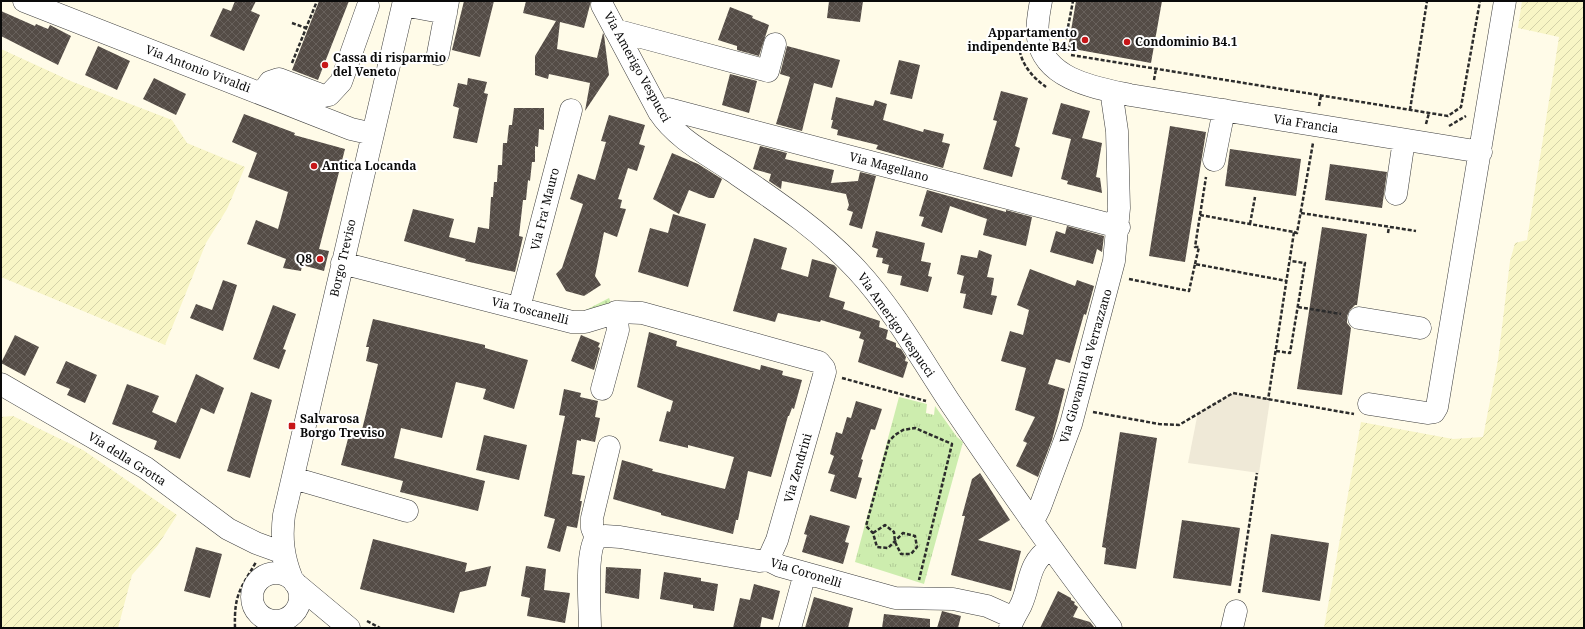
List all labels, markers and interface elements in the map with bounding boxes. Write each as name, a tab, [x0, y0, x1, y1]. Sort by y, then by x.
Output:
street label: Via Amerigo Vespucci	[600, 8, 675, 125]
place label: Appartamento indipendente B4.1	[967, 24, 1077, 55]
place label: Condominio B4.1	[1135, 33, 1238, 50]
marker: Appartamento indipendente B4.1	[1080, 35, 1090, 45]
marker: Condominio B4.1	[1122, 37, 1132, 47]
street label: Via Antonio Vivaldi	[143, 41, 253, 96]
place label: Cassa di risparmio del Veneto	[333, 49, 446, 80]
marker: Cassa di risparmio del Veneto	[320, 60, 330, 70]
street label: Via Francia	[1272, 110, 1340, 137]
street label: Via Magellano	[848, 148, 931, 185]
place label: Antica Locanda	[322, 157, 417, 174]
marker: Antica Locanda	[309, 161, 319, 171]
street label: Via Fra' Mauro	[526, 166, 563, 252]
street label: Borgo Treviso	[325, 217, 360, 299]
place label: Q8	[296, 250, 312, 267]
marker: Q8	[315, 254, 325, 264]
street label: Via Amerigo Vespucci	[854, 269, 939, 380]
street label: Via Giovanni da Verrazzano	[1055, 287, 1116, 445]
street label: Via Toscanelli	[490, 293, 571, 328]
place label: Salvarosa Borgo Treviso	[300, 410, 385, 441]
marker: Salvarosa Borgo Treviso	[287, 421, 297, 431]
street label: Via della Grotta	[85, 428, 170, 490]
street label: Via Zendrini	[779, 431, 816, 505]
street label: Via Coronelli	[768, 554, 844, 592]

